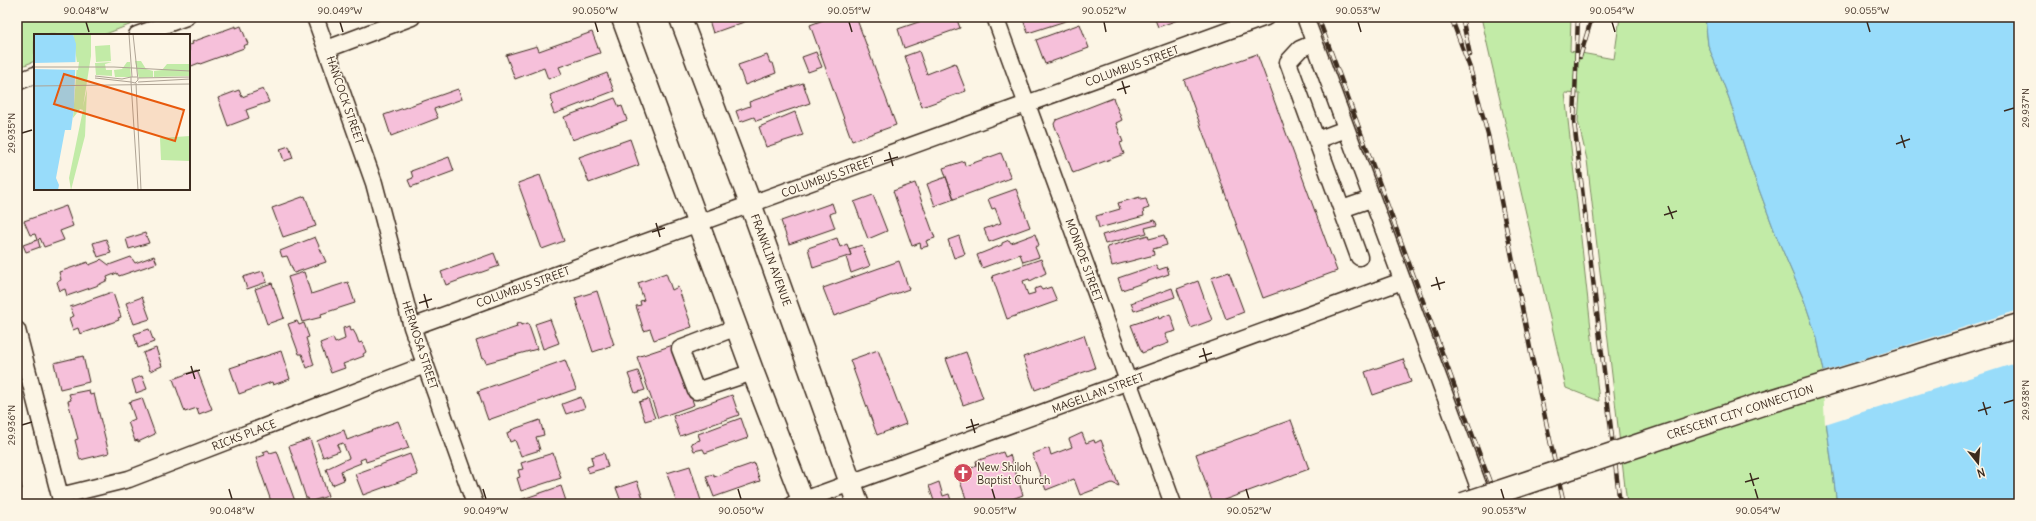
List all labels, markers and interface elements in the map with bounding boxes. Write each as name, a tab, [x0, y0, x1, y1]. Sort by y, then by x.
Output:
text: 90.048°W	[64, 4, 108, 17]
text: 90.049°W	[318, 4, 362, 17]
text: 90.050°W	[572, 4, 618, 17]
text: 90.051°W	[827, 4, 871, 17]
text: 90.052°W	[1082, 4, 1126, 17]
text: 90.053°W	[1336, 4, 1380, 17]
text: 90.054°W	[1590, 4, 1634, 17]
text: 90.055°W	[1845, 4, 1889, 17]
inset map	[34, 34, 190, 190]
street label: COLUMBUS STREET	[1083, 42, 1181, 89]
street label: HANCOCK STREET	[323, 54, 367, 146]
text: 29.937°N	[2019, 88, 2032, 128]
text: 29.935°N	[5, 113, 18, 153]
street label: COLUMBUS STREET	[779, 153, 877, 200]
street label: FRANKLIN AVENUE	[748, 212, 794, 308]
street label: MONROE STREET	[1063, 217, 1106, 304]
street label: COLUMBUS STREET	[474, 263, 572, 310]
street label: HERMOSA STREET	[399, 299, 441, 391]
street label: MAGELLAN STREET	[1050, 370, 1146, 416]
text: 29.938°N	[2019, 380, 2032, 420]
street label: CRESCENT CITY CONNECTION	[1665, 382, 1815, 442]
text: 29.936°N	[5, 405, 18, 445]
street label: RICKS PLACE	[210, 416, 278, 454]
north arrow	[1958, 443, 1998, 483]
place label: New Shiloh Baptist Church	[977, 460, 1050, 487]
church icon: New Shiloh Baptist Church	[952, 462, 974, 484]
text: N	[1975, 465, 1987, 480]
text: 90.048°W	[210, 504, 254, 517]
text: 90.049°W	[464, 504, 508, 517]
text: 90.050°W	[718, 504, 764, 517]
text: 90.051°W	[973, 504, 1017, 517]
text: 90.052°W	[1227, 504, 1271, 517]
text: 90.053°W	[1482, 504, 1526, 517]
text: 90.054°W	[1736, 504, 1780, 517]

